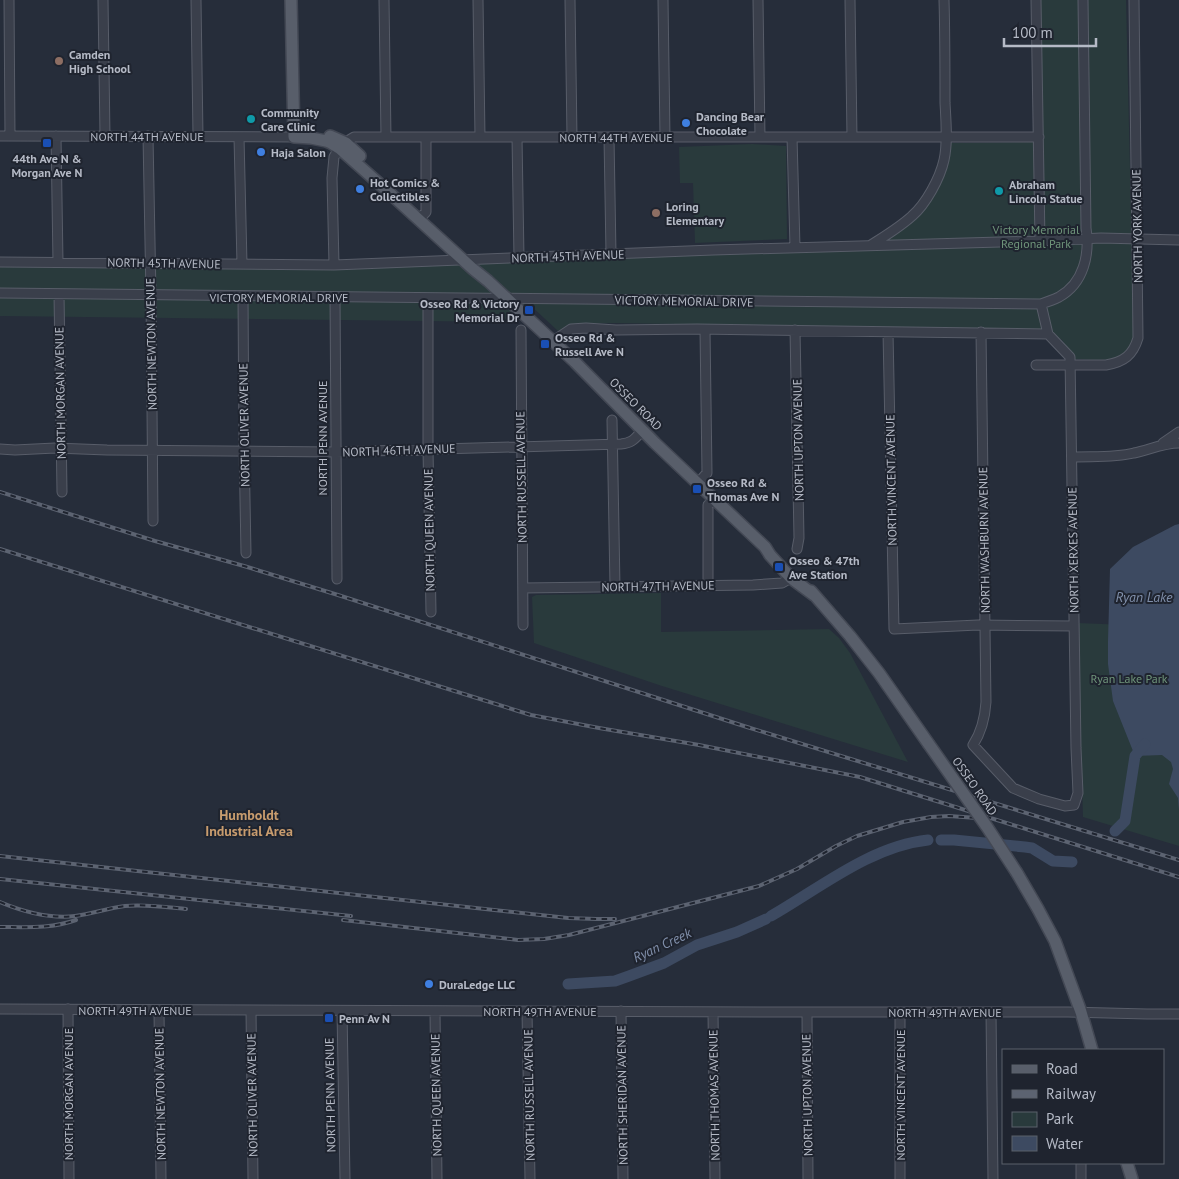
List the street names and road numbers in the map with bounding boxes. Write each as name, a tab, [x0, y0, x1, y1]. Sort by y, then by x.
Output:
street label: NORTH 44TH AVENUE	[90, 129, 204, 144]
street label: NORTH 44TH AVENUE	[559, 130, 673, 145]
street label: NORTH YORK AVENUE	[1129, 169, 1145, 283]
street label: NORTH 45TH AVENUE	[511, 247, 625, 265]
street label: NORTH 45TH AVENUE	[107, 255, 221, 271]
street label: NORTH NEWTON AVENUE	[142, 278, 160, 410]
street label: VICTORY MEMORIAL DRIVE	[208, 290, 349, 305]
street label: VICTORY MEMORIAL DRIVE	[613, 292, 754, 310]
street label: NORTH MORGAN AVENUE	[51, 327, 69, 459]
street label: NORTH OLIVER AVENUE	[235, 363, 253, 487]
street label: OSSEO ROAD	[607, 375, 666, 434]
street label: NORTH UPTON AVENUE	[789, 379, 807, 501]
street label: NORTH PENN AVENUE	[315, 381, 330, 495]
street label: NORTH RUSSELL AVENUE	[512, 411, 530, 543]
street label: NORTH VINCENT AVENUE	[882, 414, 900, 546]
street label: NORTH 46TH AVENUE	[342, 441, 456, 459]
street label: NORTH WASHBURN AVENUE	[975, 467, 993, 613]
street label: NORTH QUEEN AVENUE	[420, 469, 438, 591]
street label: NORTH XERXES AVENUE	[1064, 487, 1082, 613]
street label: NORTH 47TH AVENUE	[601, 578, 715, 594]
street label: OSSEO ROAD	[949, 754, 1001, 818]
street label: NORTH 49TH AVENUE	[78, 1003, 192, 1018]
street label: NORTH 49TH AVENUE	[483, 1004, 597, 1019]
street label: NORTH 49TH AVENUE	[888, 1005, 1002, 1020]
street label: NORTH SHERIDAN AVENUE	[613, 1025, 631, 1165]
street label: NORTH MORGAN AVENUE	[61, 1028, 76, 1160]
street label: NORTH NEWTON AVENUE	[151, 1028, 169, 1160]
street label: NORTH RUSSELL AVENUE	[520, 1029, 538, 1161]
street label: NORTH THOMAS AVENUE	[705, 1029, 723, 1161]
street label: NORTH VINCENT AVENUE	[893, 1029, 908, 1161]
street label: NORTH OLIVER AVENUE	[243, 1033, 261, 1157]
street label: NORTH QUEEN AVENUE	[427, 1034, 445, 1156]
street label: NORTH UPTON AVENUE	[798, 1034, 816, 1156]
street label: NORTH PENN AVENUE	[321, 1037, 339, 1153]

